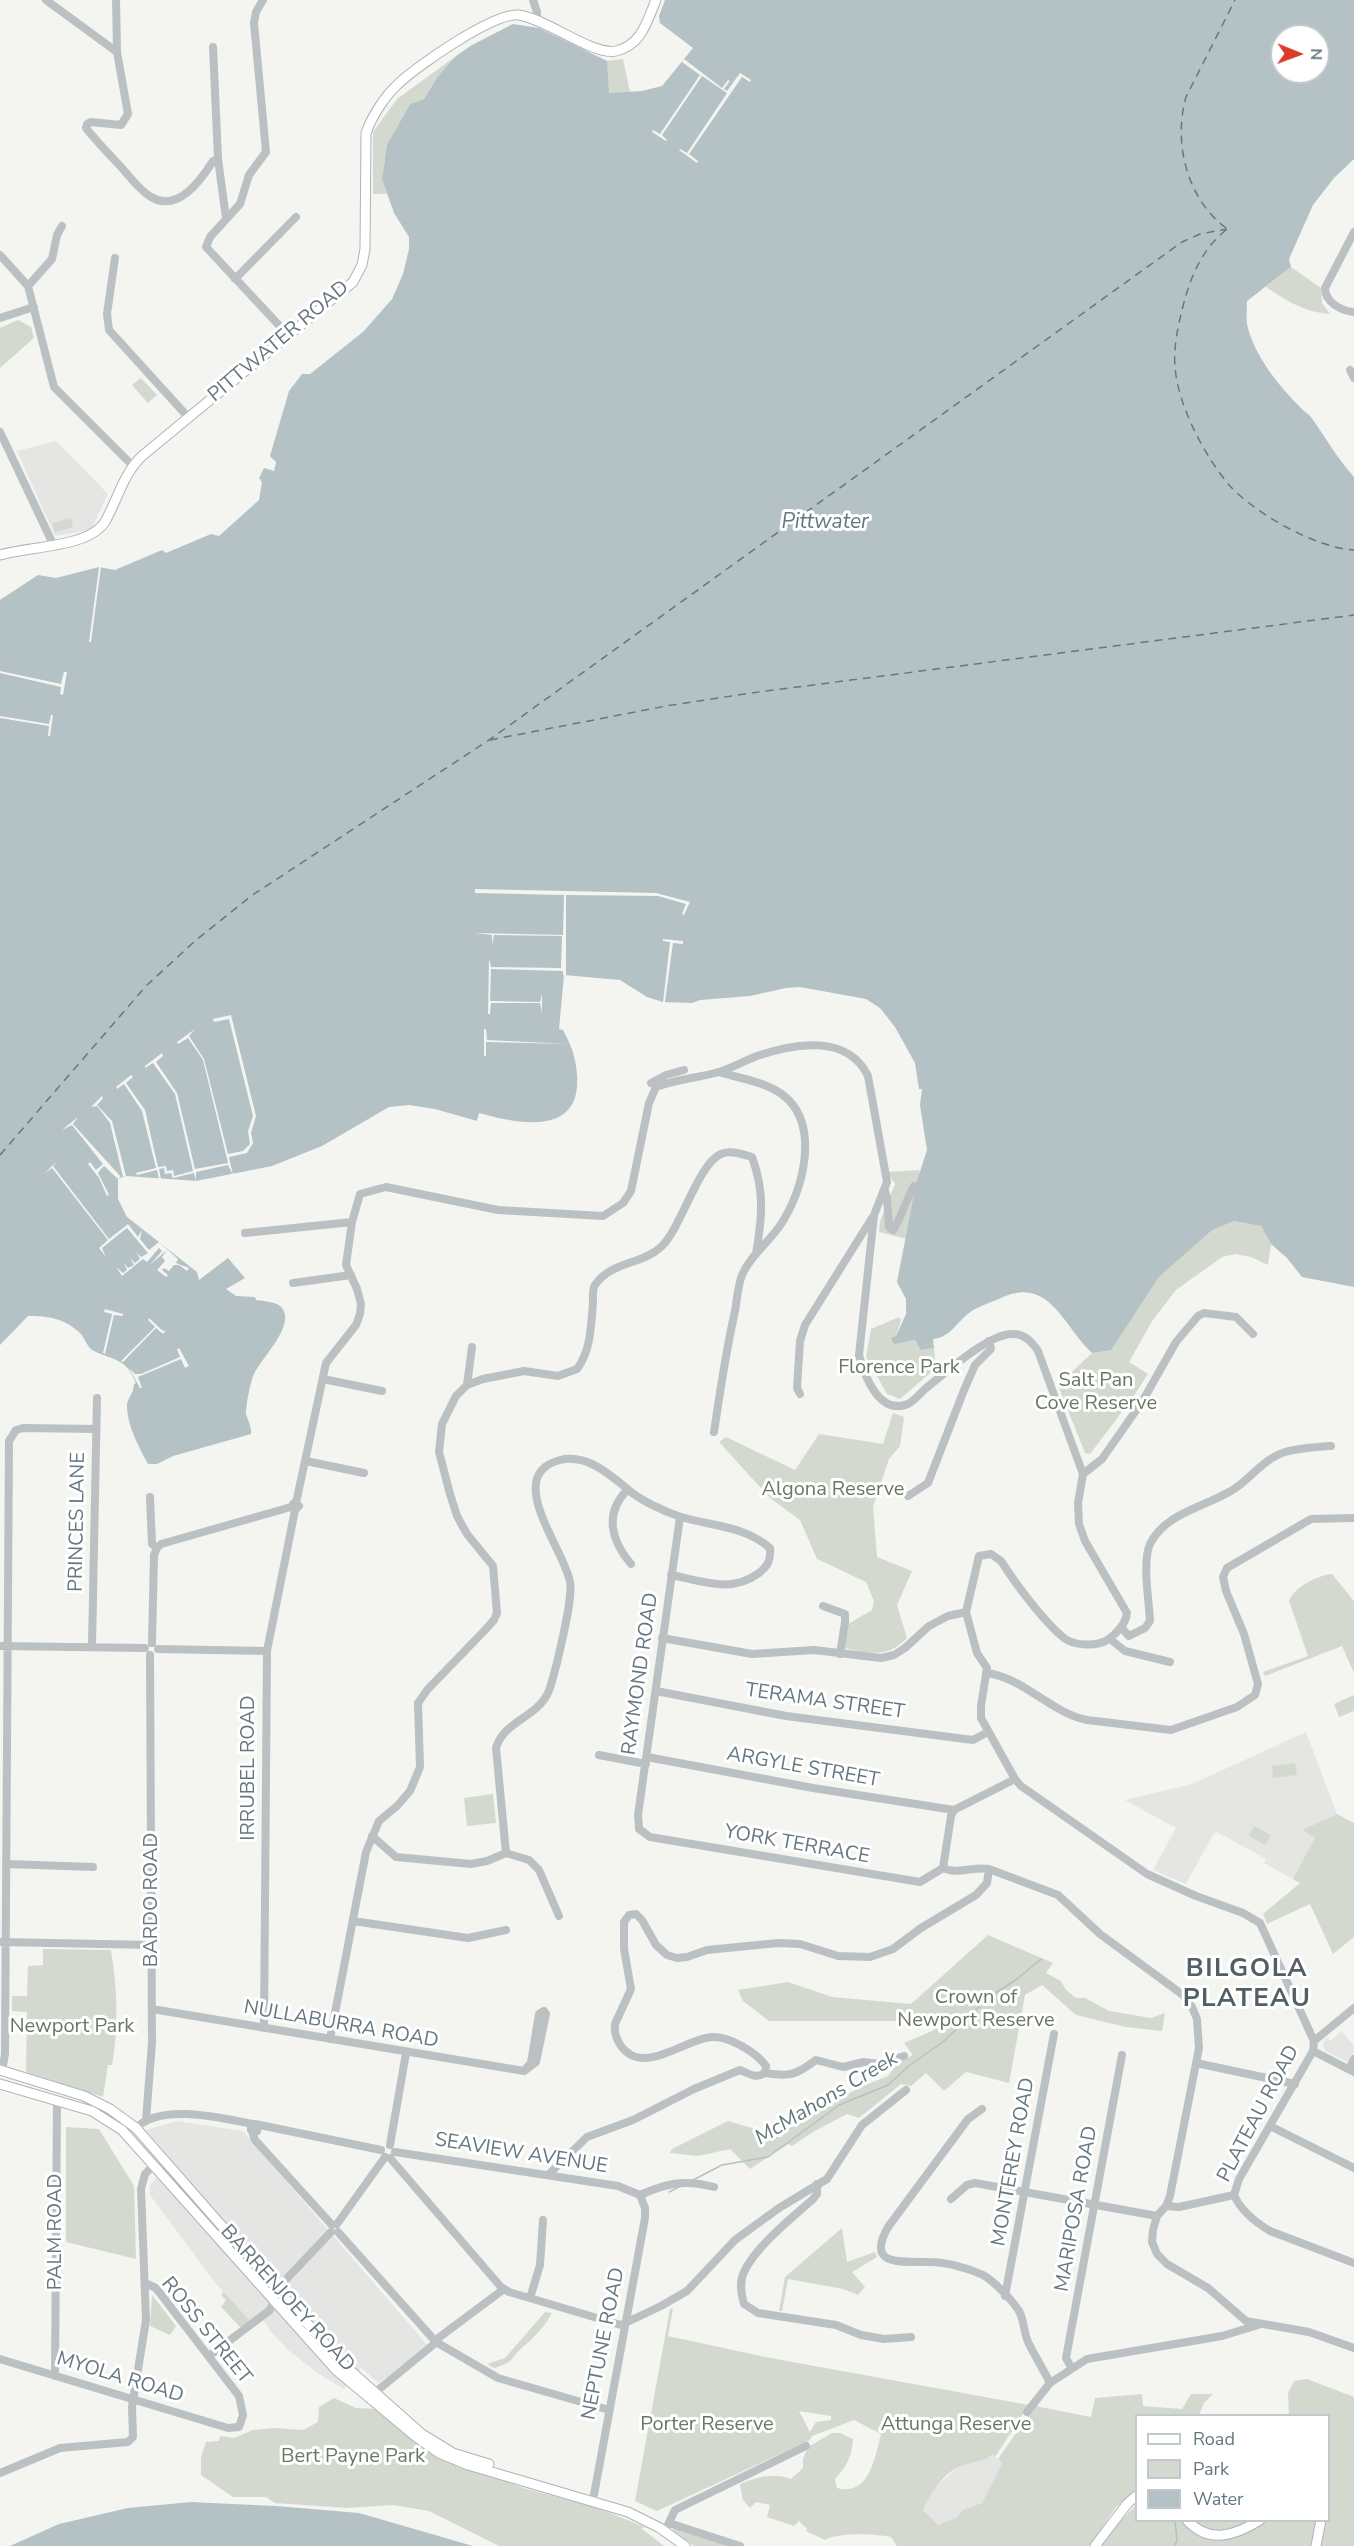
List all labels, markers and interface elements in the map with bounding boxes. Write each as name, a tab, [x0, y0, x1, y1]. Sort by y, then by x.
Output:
north arrow	[1270, 24, 1330, 84]
text: N	[1305, 48, 1327, 60]
street label: PITTWATER ROAD	[204, 276, 354, 408]
water label: Pittwater	[781, 510, 869, 536]
park label: Florence Park	[838, 1356, 960, 1380]
park label: Salt Pan Cove Reserve	[1035, 1369, 1157, 1416]
street label: PRINCES LANE	[65, 1452, 91, 1592]
park label: Algona Reserve	[762, 1478, 904, 1502]
street label: RAYMOND ROAD	[618, 1591, 664, 1757]
street label: TERAMA STREET	[744, 1679, 906, 1725]
street label: IRRUBEL ROAD	[237, 1695, 261, 1841]
street label: ARGYLE STREET	[725, 1743, 881, 1793]
street label: YORK TERRACE	[722, 1820, 872, 1870]
street label: BARDO ROAD	[140, 1833, 164, 1967]
district label: BILGOLA PLATEAU	[1183, 1954, 1311, 2015]
park label: Crown of Newport Reserve	[897, 1986, 1055, 2033]
street label: NULLABURRA ROAD	[242, 1996, 440, 2054]
park label: Newport Park	[10, 2015, 134, 2039]
street label: PLATEAU ROAD	[1213, 2041, 1305, 2187]
water label: McMahons Creek	[751, 2046, 903, 2152]
street label: MONTEREY ROAD	[987, 2076, 1041, 2248]
street label: MARIPOSA ROAD	[1051, 2124, 1103, 2294]
street label: SEAVIEW AVENUE	[433, 2128, 609, 2180]
street label: PALM ROAD	[44, 2174, 68, 2290]
street label: BARRENJOEY ROAD	[215, 2221, 359, 2377]
street label: NEPTUNE ROAD	[577, 2266, 631, 2422]
street label: ROSS STREET	[155, 2273, 257, 2389]
street label: MYOLA ROAD	[54, 2347, 186, 2409]
park label: Porter Reserve	[640, 2413, 774, 2437]
park label: Attunga Reserve	[881, 2413, 1031, 2437]
legend	[1135, 2414, 1330, 2522]
text: Road	[1193, 2427, 1235, 2451]
park label: Bert Payne Park	[281, 2445, 425, 2469]
text: Park	[1193, 2457, 1229, 2481]
text: Water	[1193, 2487, 1244, 2511]

